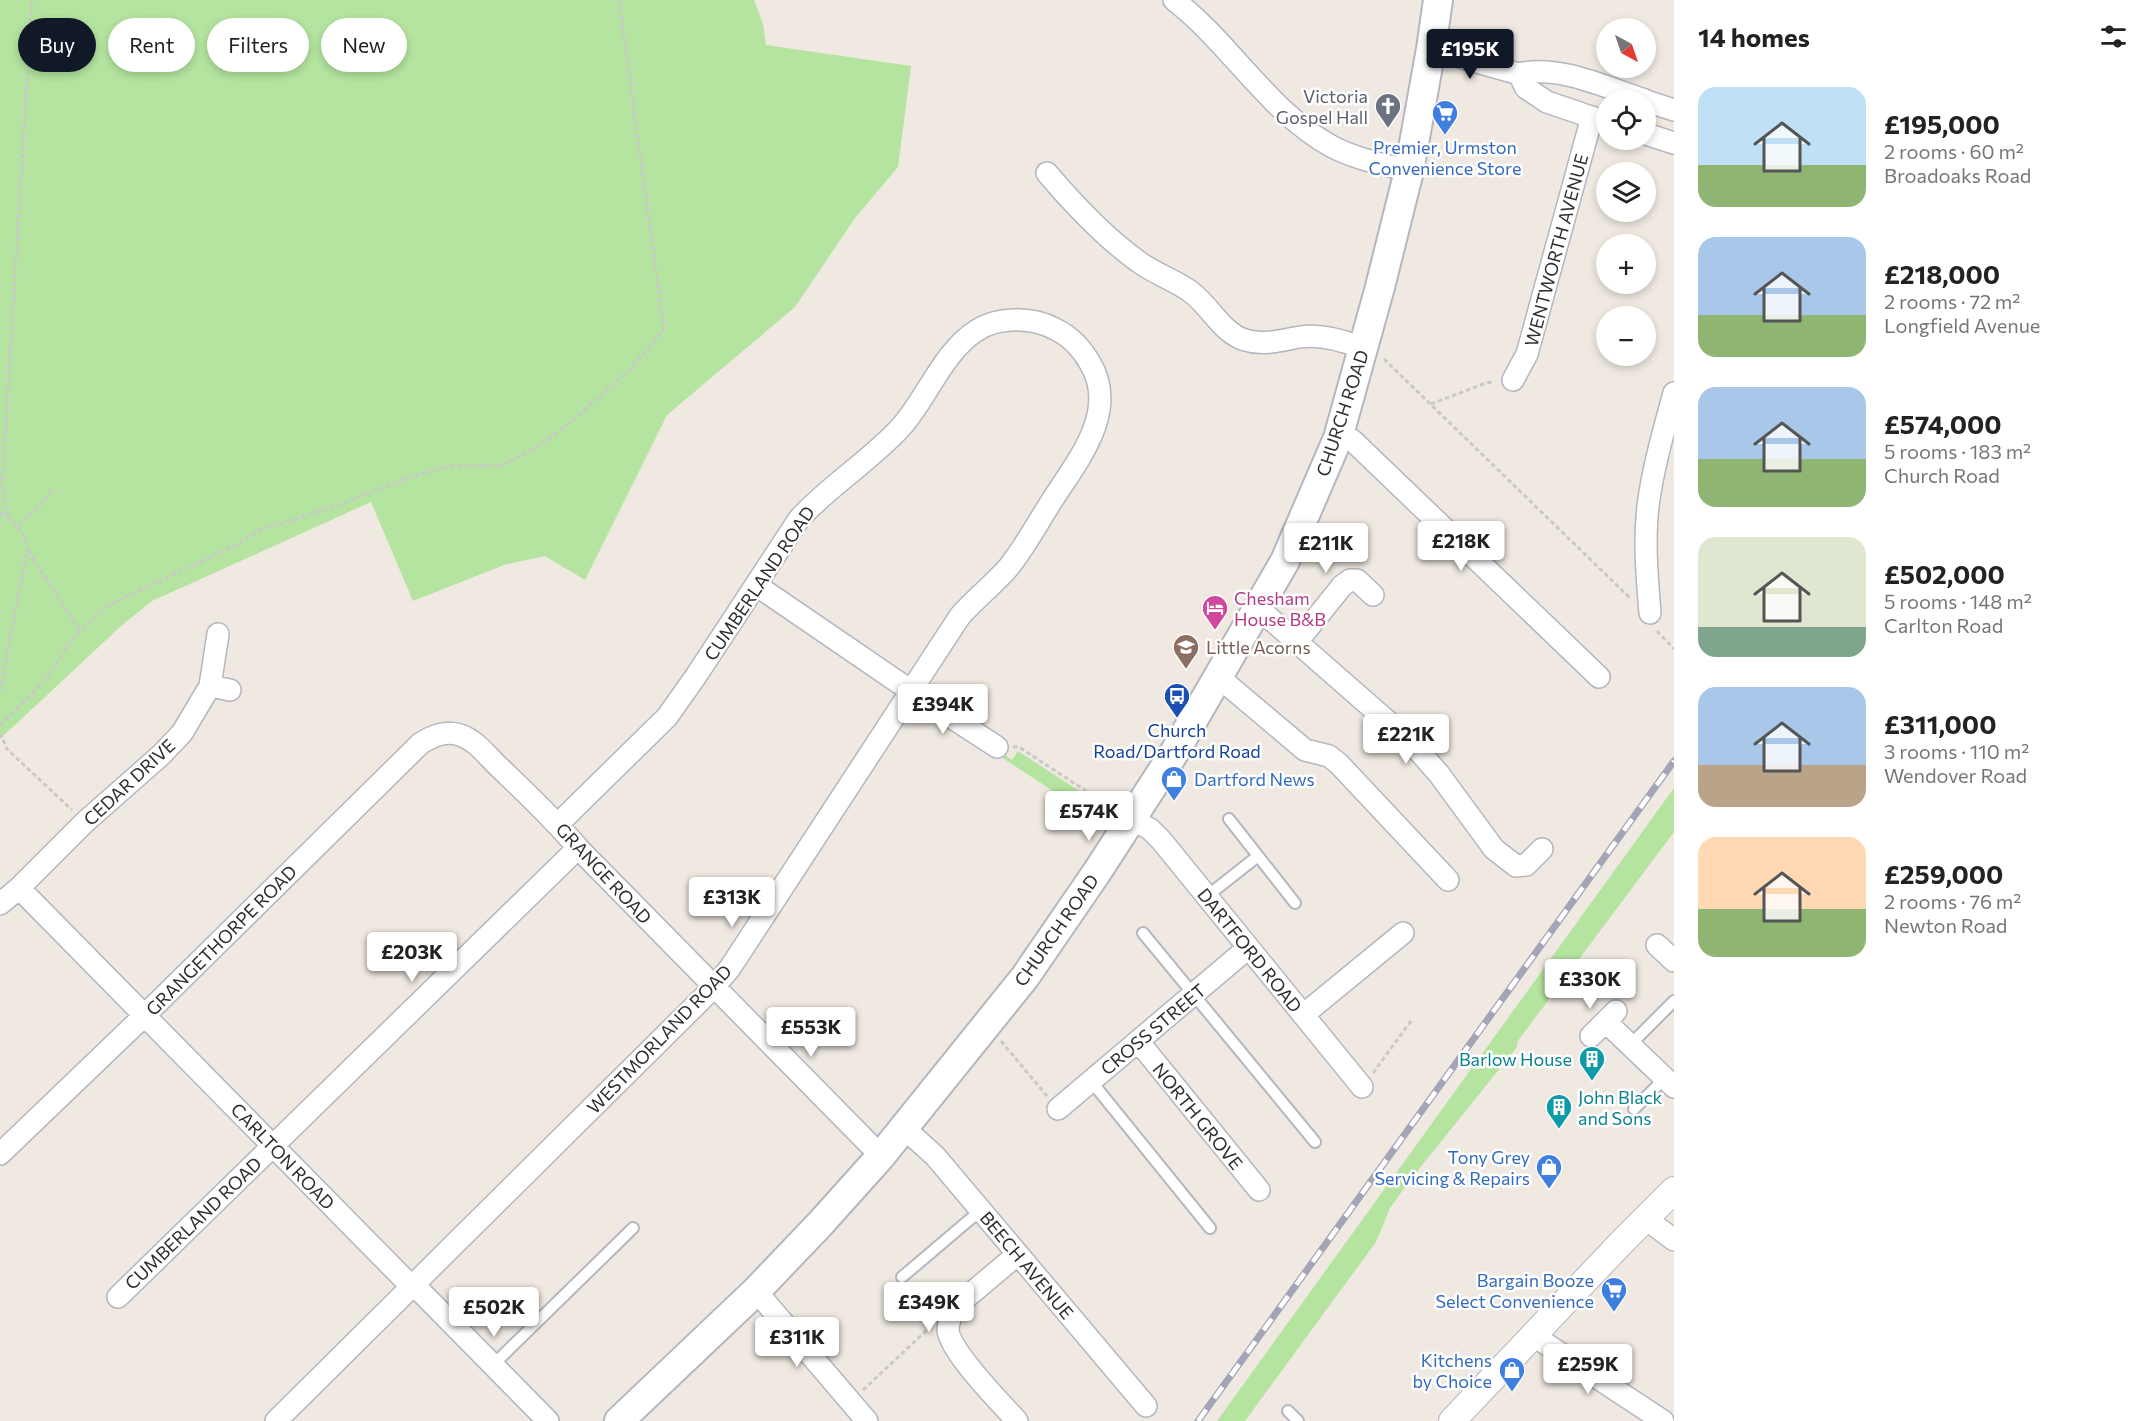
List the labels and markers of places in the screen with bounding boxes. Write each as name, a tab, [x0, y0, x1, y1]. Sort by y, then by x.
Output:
pin: £195K	[1428, 29, 1512, 80]
place label: Victoria Gospel Hall	[1276, 85, 1368, 128]
church icon: Victoria Gospel Hall	[1373, 91, 1403, 129]
supermarket icon: Premier, Urmston Convenience Store	[1430, 98, 1460, 136]
place label: Premier, Urmston Convenience Store	[1369, 136, 1521, 179]
pin: £218K	[1419, 521, 1503, 572]
pin: £211K	[1284, 523, 1368, 574]
place label: Chesham House B&B	[1234, 587, 1326, 630]
hotel icon: Chesham House B&B	[1200, 593, 1230, 631]
school or university icon: Little Acorns	[1171, 632, 1201, 670]
place label: Little Acorns	[1206, 636, 1311, 658]
bus stop icon: Church Road/Dartford Road	[1162, 681, 1192, 719]
pin: £394K	[901, 684, 985, 735]
pin: £221K	[1364, 714, 1448, 765]
place label: Church Road/Dartford Road	[1093, 719, 1261, 762]
shop icon: Dartford News	[1159, 764, 1189, 802]
place label: Dartford News	[1194, 768, 1315, 790]
pin: £574K	[1047, 791, 1131, 842]
pin: £313K	[690, 877, 774, 928]
pin: £203K	[370, 932, 454, 983]
pin: £330K	[1548, 959, 1632, 1010]
pin: £553K	[769, 1007, 853, 1058]
building icon: Barlow House	[1577, 1044, 1607, 1082]
place label: Barlow House	[1459, 1048, 1572, 1070]
place label: John Black and Sons	[1578, 1086, 1663, 1129]
building icon: John Black and Sons	[1544, 1092, 1574, 1130]
place label: Tony Grey Servicing & Repairs	[1374, 1146, 1530, 1189]
shop icon: Tony Grey Servicing & Repairs	[1534, 1152, 1564, 1190]
place label: Bargain Booze Select Convenience	[1435, 1269, 1594, 1312]
supermarket icon: Bargain Booze Select Convenience	[1599, 1275, 1629, 1313]
pin: £349K	[887, 1282, 971, 1333]
pin: £502K	[452, 1287, 536, 1338]
pin: £311K	[755, 1317, 839, 1368]
pin: £259K	[1546, 1344, 1630, 1395]
place label: Kitchens by Choice	[1412, 1349, 1492, 1392]
shop icon: Kitchens by Choice	[1497, 1355, 1527, 1393]

